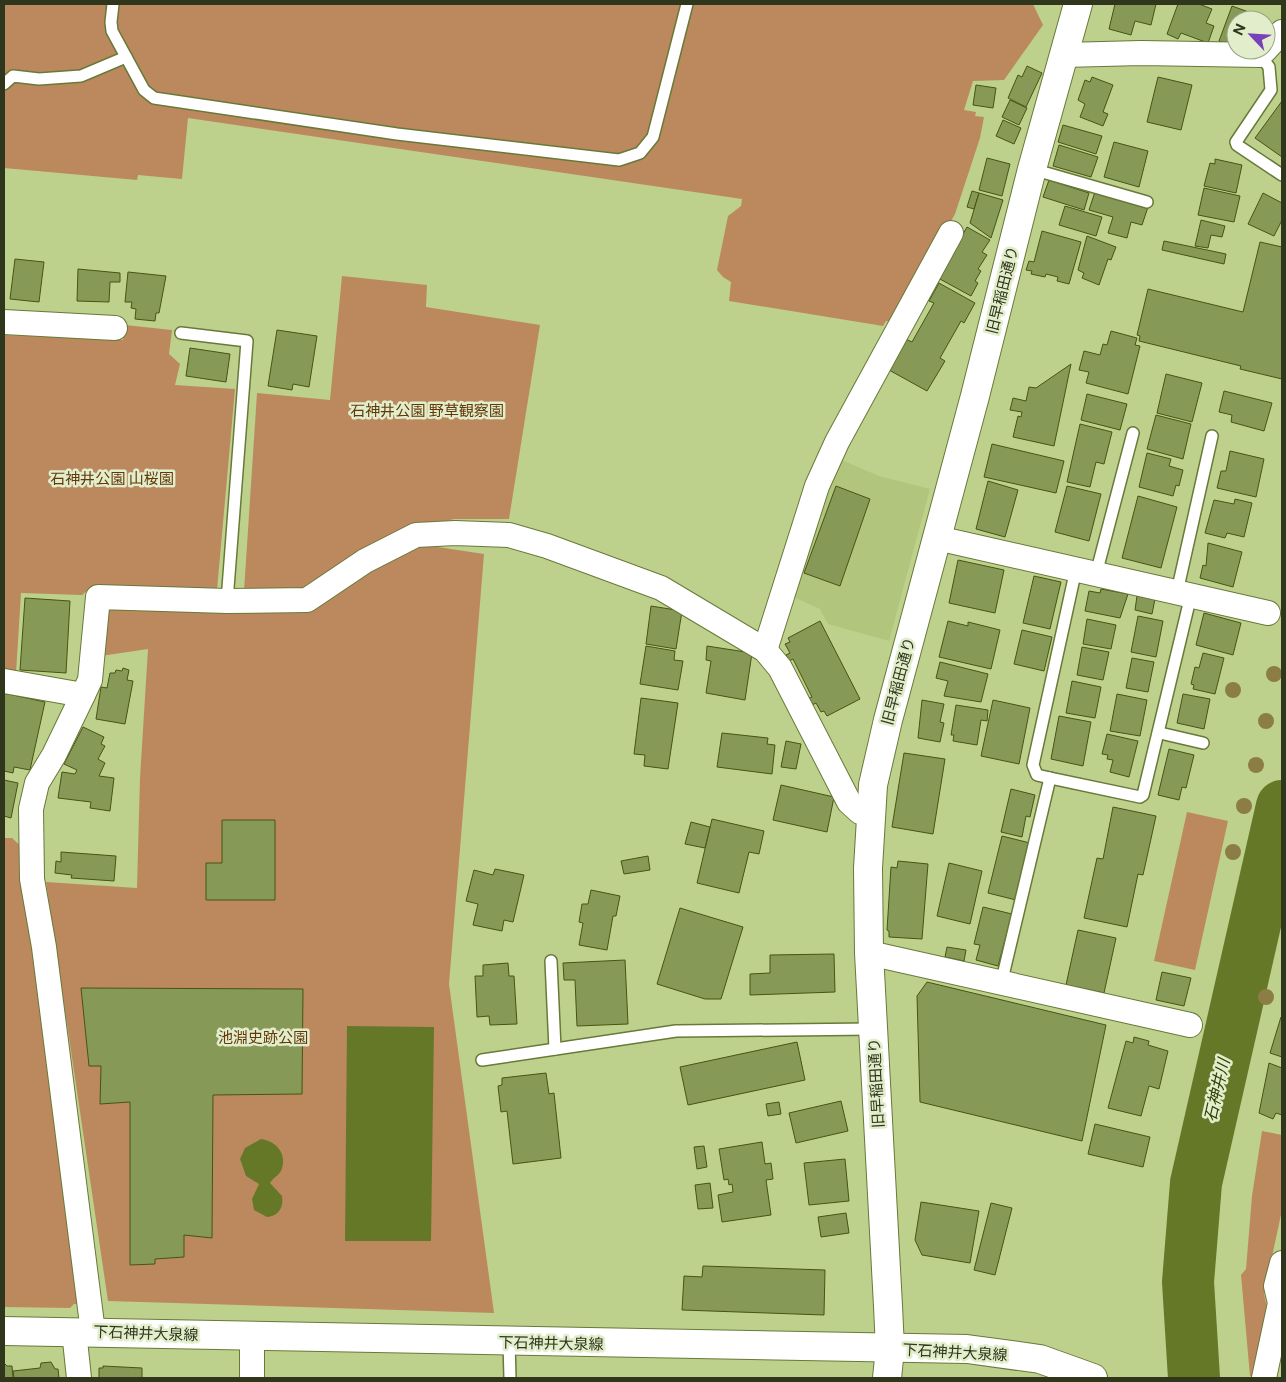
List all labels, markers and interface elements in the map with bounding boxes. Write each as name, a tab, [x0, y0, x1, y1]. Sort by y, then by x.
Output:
north arrow	[1226, 10, 1276, 60]
text: N	[1230, 21, 1249, 38]
street label: 旧早稲田通り	[983, 244, 1021, 336]
park label: 石神井公園 野草観察園	[350, 402, 504, 419]
park label: 石神井公園 山桜園	[50, 470, 174, 487]
street label: 旧早稲田通り	[878, 635, 918, 727]
park label: 池淵史跡公園	[218, 1029, 308, 1046]
street label: 旧早稲田通り	[865, 1038, 887, 1128]
water label: 石神井川	[1201, 1055, 1234, 1123]
street label: 下石神井大泉線	[93, 1323, 199, 1343]
street label: 下石神井大泉線	[498, 1334, 604, 1352]
street label: 下石神井大泉線	[902, 1341, 1008, 1363]

